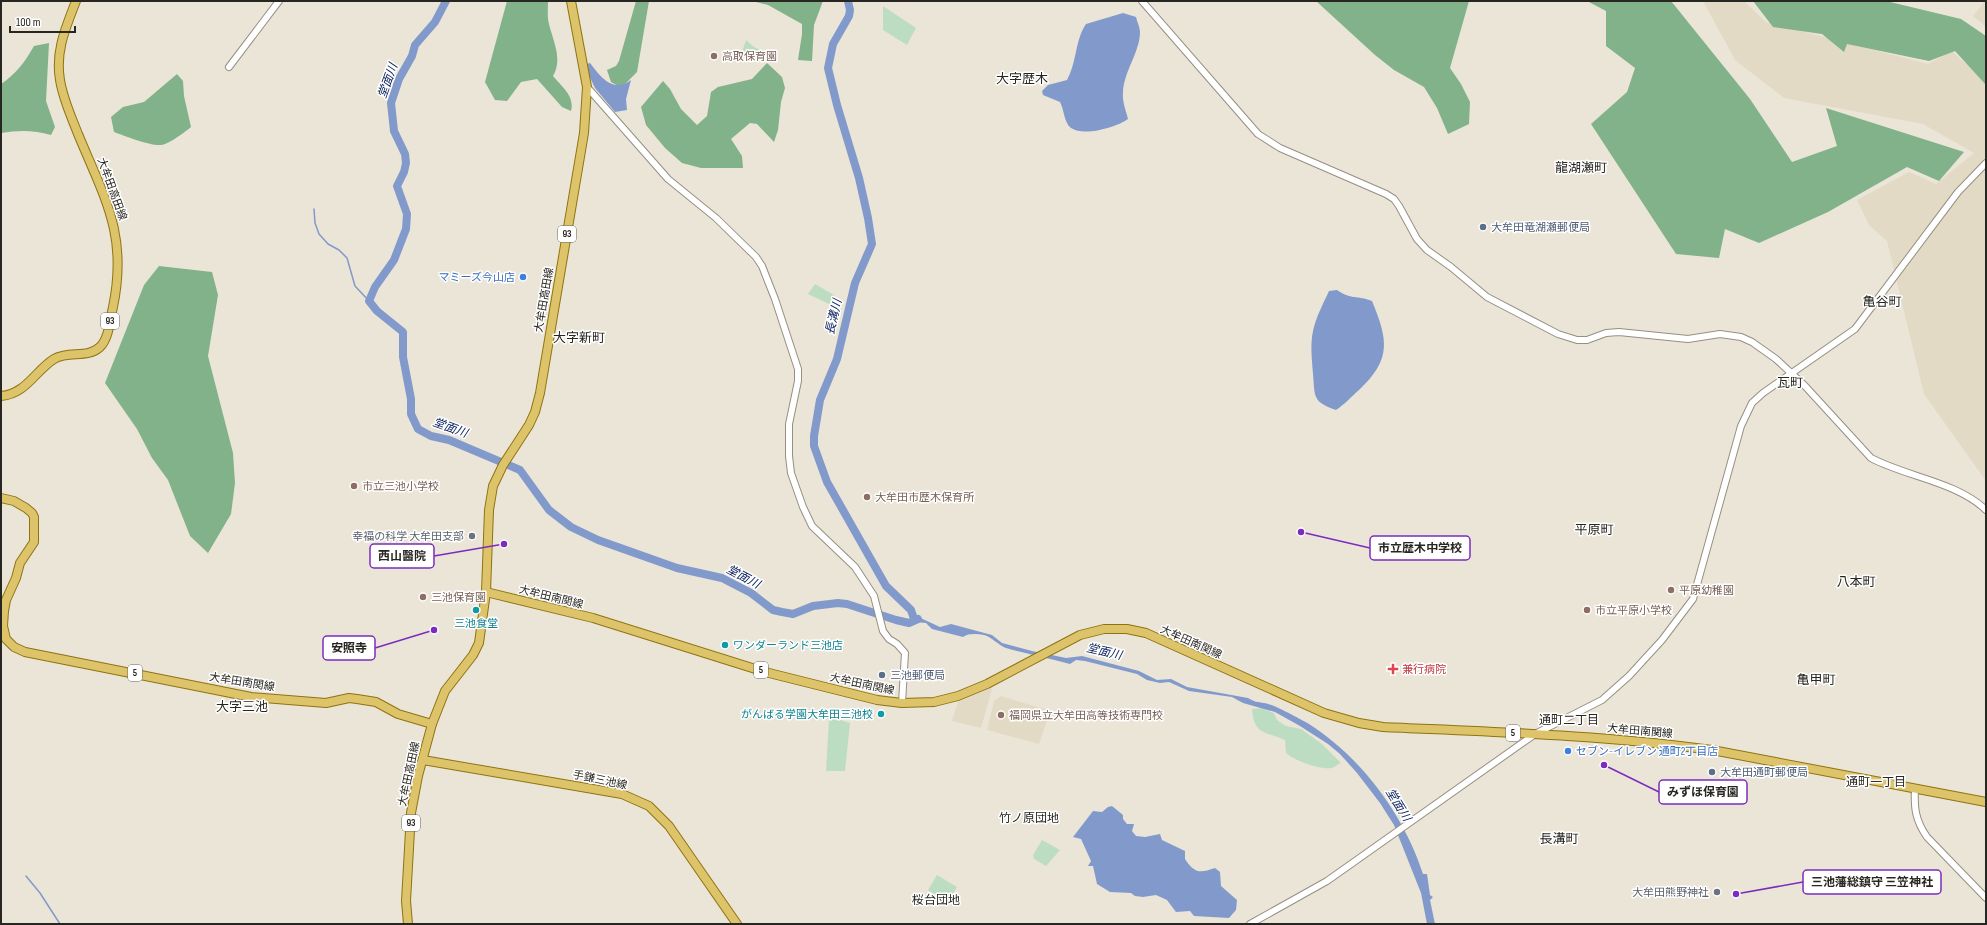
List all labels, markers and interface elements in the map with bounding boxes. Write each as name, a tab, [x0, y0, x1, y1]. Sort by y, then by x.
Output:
scale bar	[10, 8, 75, 34]
text: 100 m	[16, 15, 41, 30]
place label: 高取保育園	[722, 50, 777, 63]
marker: 高取保育園	[709, 51, 719, 61]
water label: 堂面川	[375, 60, 402, 100]
district label: 大字歴木	[996, 71, 1048, 87]
street label: 大牟田高田線	[95, 156, 129, 222]
district label: 龍湖瀬町	[1555, 160, 1607, 176]
place label: 大牟田竜湖瀬郵便局	[1491, 221, 1590, 234]
marker: 大牟田竜湖瀬郵便局	[1478, 222, 1488, 232]
road number: 93	[558, 226, 576, 242]
street label: 大牟田高田線	[532, 266, 556, 334]
place label: マミーズ今山店	[439, 271, 515, 284]
marker: マミーズ今山店	[518, 272, 528, 282]
district label: 亀谷町	[1862, 294, 1902, 310]
water label: 長溝川	[823, 296, 846, 336]
road number: 93	[101, 313, 119, 329]
district label: 大字新町	[553, 330, 605, 346]
district label: 瓦町	[1777, 375, 1803, 391]
water label: 堂面川	[431, 415, 471, 442]
place label: 市立三池小学校	[362, 480, 439, 493]
marker: 市立三池小学校	[349, 481, 359, 491]
place label: 大牟田市歴木保育所	[875, 491, 975, 504]
marker: 大牟田市歴木保育所	[862, 492, 872, 502]
district label: 平原町	[1574, 522, 1614, 538]
place label: 幸福の科学 大牟田支部	[352, 530, 464, 543]
marker: 幸福の科学 大牟田支部	[467, 531, 477, 541]
callout: 市立歴木中学校	[1370, 536, 1470, 560]
text: 市立歴木中学校	[1378, 541, 1462, 556]
callout: 西山醫院	[370, 544, 434, 568]
text: 西山醫院	[378, 549, 426, 564]
water label: 堂面川	[724, 562, 764, 593]
district label: 八本町	[1836, 574, 1876, 590]
street label: 大牟田南関線	[517, 583, 585, 611]
place label: 平原幼稚園	[1679, 584, 1734, 597]
marker: 平原幼稚園	[1666, 585, 1676, 595]
place label: 三池保育園	[431, 591, 486, 604]
marker: 三池保育園	[418, 592, 428, 602]
place label: 市立平原小学校	[1595, 604, 1672, 617]
marker: 三池食堂	[471, 605, 481, 615]
marker: 市立平原小学校	[1582, 605, 1592, 615]
place label: 三池食堂	[454, 617, 498, 630]
street label: 大牟田南関線	[1158, 623, 1224, 661]
callout: 安照寺	[323, 636, 375, 660]
place label: ワンダーランド三池店	[733, 639, 843, 652]
marker: ワンダーランド三池店	[720, 640, 730, 650]
text: 安照寺	[331, 641, 367, 656]
water label: 堂面川	[1085, 641, 1125, 664]
road number: 5	[754, 662, 768, 678]
marker: 兼行病院	[1387, 663, 1399, 675]
place label: 兼行病院	[1402, 663, 1446, 676]
road number: 5	[128, 665, 142, 681]
place label: 三池郵便局	[890, 669, 945, 682]
street label: 大牟田南関線	[208, 670, 276, 694]
marker: 三池郵便局	[877, 670, 887, 680]
street label: 大牟田南関線	[828, 671, 896, 697]
district label: 亀甲町	[1796, 672, 1836, 688]
district label: 大字三池	[216, 699, 268, 715]
place label: がんばる学園大牟田三池校	[741, 708, 873, 721]
marker: がんばる学園大牟田三池校	[876, 709, 886, 719]
place label: 福岡県立大牟田高等技術専門校	[1009, 709, 1163, 722]
marker: 福岡県立大牟田高等技術専門校	[996, 710, 1006, 720]
district label: 通町二丁目	[1539, 713, 1599, 728]
street label: 大牟田南関線	[1607, 722, 1673, 740]
road number: 5	[1506, 725, 1520, 741]
street label: 大牟田高田線	[396, 740, 422, 808]
place label: セブン-イレブン 通町2丁目店	[1576, 745, 1718, 758]
marker: セブン-イレブン 通町2丁目店	[1563, 746, 1573, 756]
place label: 大牟田通町郵便局	[1720, 766, 1808, 779]
marker: 大牟田通町郵便局	[1707, 767, 1717, 777]
street label: 手鎌三池線	[572, 768, 628, 792]
district label: 通町一丁目	[1846, 775, 1906, 790]
callout: みずほ保育園	[1659, 780, 1747, 804]
text: みずほ保育園	[1667, 785, 1739, 800]
water label: 堂面川	[1382, 786, 1415, 826]
district label: 竹ノ原団地	[999, 811, 1059, 826]
road number: 93	[402, 815, 420, 831]
district label: 長溝町	[1539, 831, 1579, 847]
callout: 三池藩総鎮守 三笠神社	[1803, 870, 1941, 894]
text: 三池藩総鎮守 三笠神社	[1811, 875, 1933, 890]
place label: 大牟田熊野神社	[1632, 886, 1709, 899]
marker: 大牟田熊野神社	[1712, 887, 1722, 897]
district label: 桜台団地	[912, 893, 960, 908]

